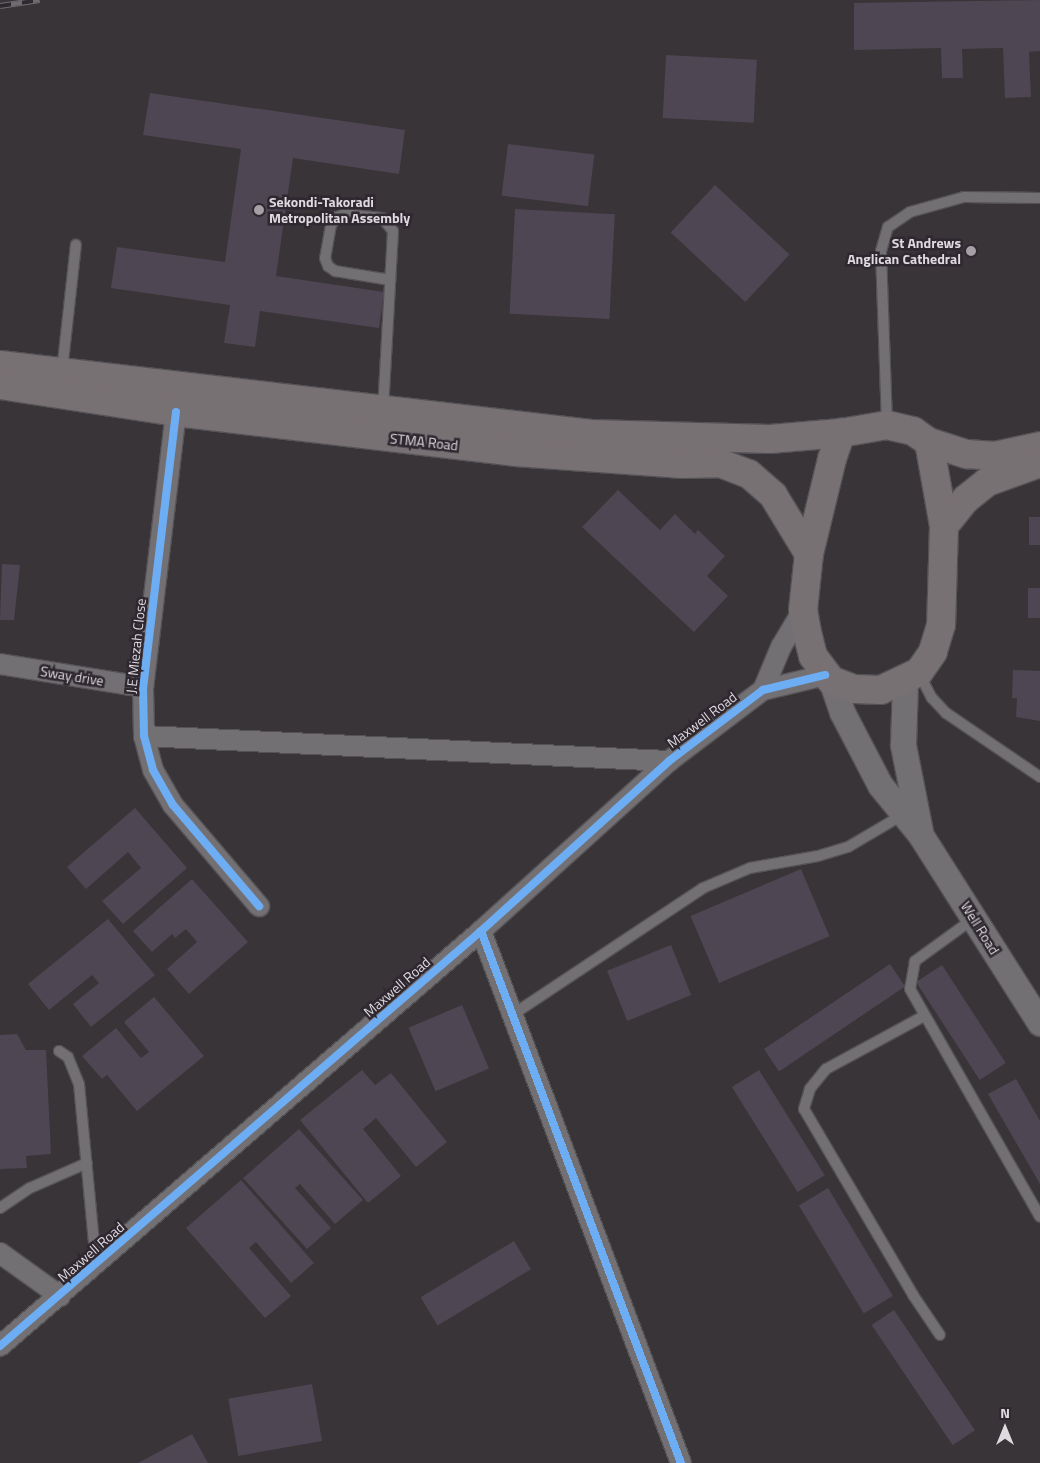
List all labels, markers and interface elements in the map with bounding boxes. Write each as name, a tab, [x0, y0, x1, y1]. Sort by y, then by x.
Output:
place label: Sekondi-Takoradi Metropolitan Assembly	[269, 194, 410, 226]
marker: Sekondi-Takoradi Metropolitan Assembly	[253, 204, 265, 216]
place label: St Andrews Anglican Cathedral	[847, 235, 961, 268]
marker: St Andrews Anglican Cathedral	[965, 245, 977, 257]
street label: STMA Road	[389, 430, 459, 454]
street label: J.E Miezah Close	[123, 598, 149, 694]
street label: Sway drive	[39, 663, 105, 689]
street label: Maxwell Road	[664, 688, 740, 752]
street label: Well Road	[957, 899, 1003, 957]
street label: Maxwell Road	[360, 954, 434, 1020]
street label: Maxwell Road	[54, 1219, 128, 1285]
text: N	[1000, 1402, 1010, 1423]
north arrow	[980, 1403, 1030, 1453]

